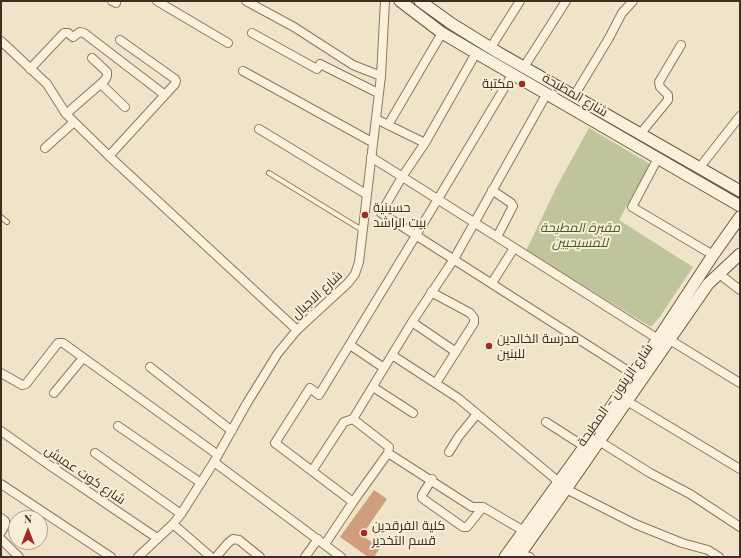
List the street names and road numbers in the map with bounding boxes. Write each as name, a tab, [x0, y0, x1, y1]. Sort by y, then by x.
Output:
street label: شارع المطيحة	[539, 70, 611, 120]
street label: شارع الاجبال	[288, 268, 346, 322]
street label: شارع الزيتون - المطيحة	[574, 341, 656, 449]
street label: شارع كوت عميش	[42, 442, 128, 508]

